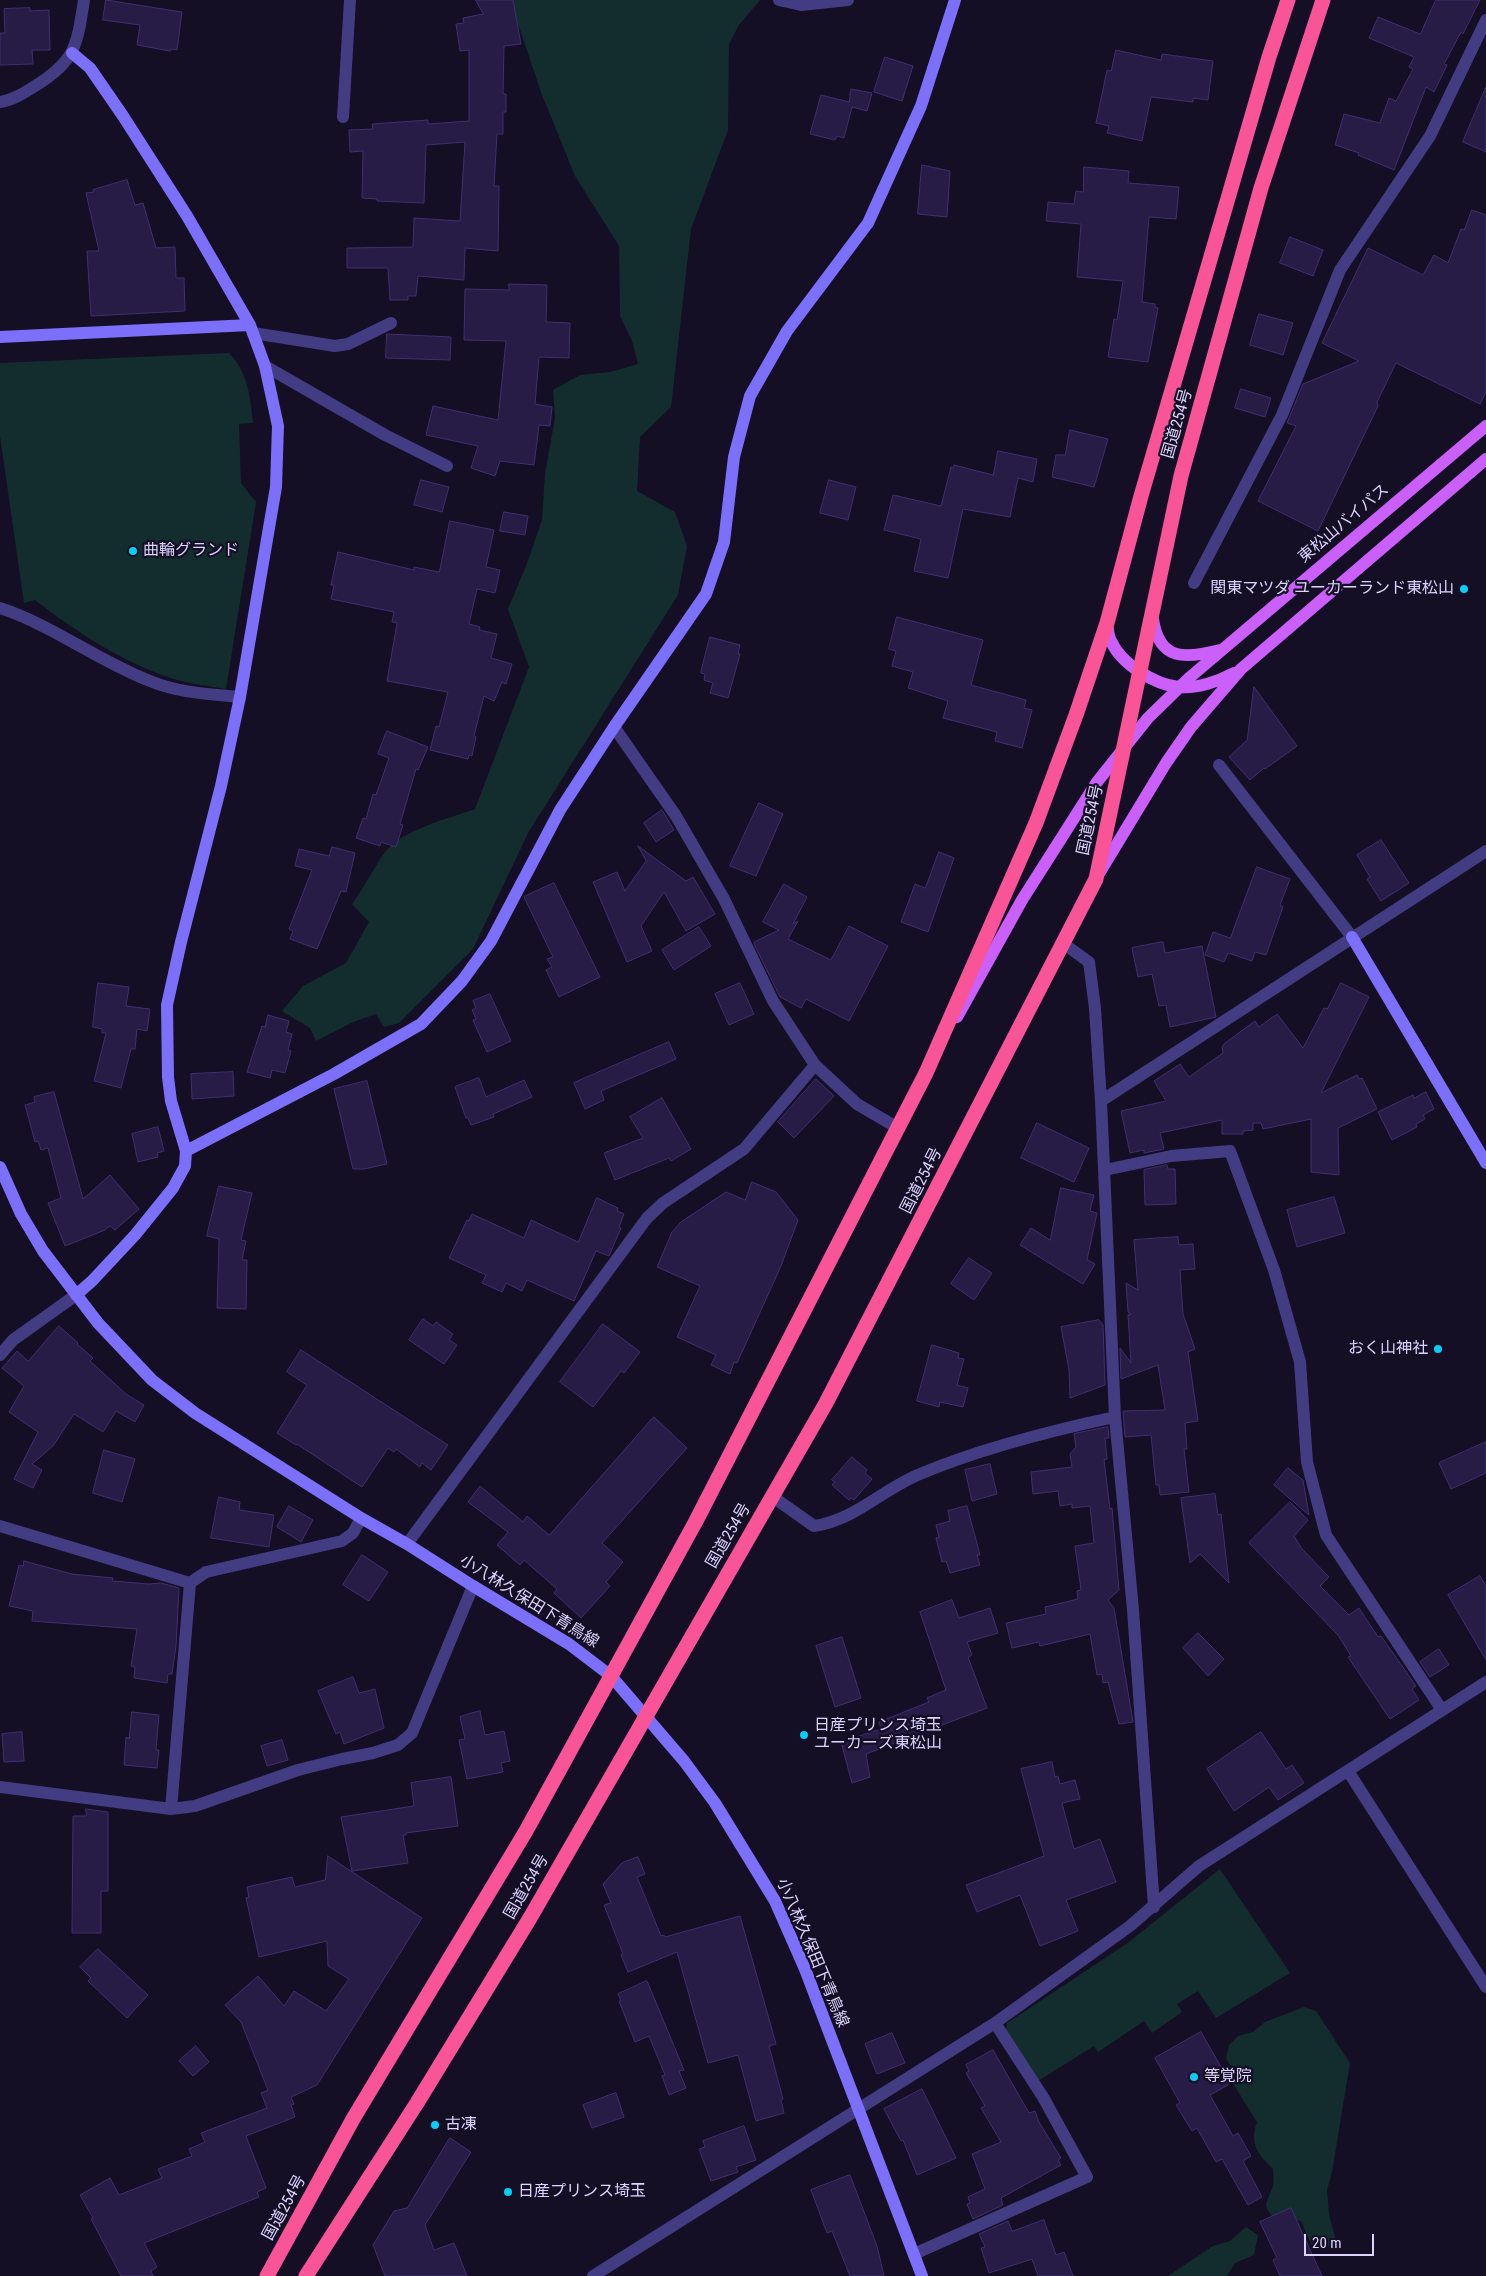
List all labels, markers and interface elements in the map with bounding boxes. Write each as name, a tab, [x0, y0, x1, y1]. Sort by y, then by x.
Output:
street label: 国道254号	[1159, 387, 1197, 461]
street label: 東松山バイパス	[1295, 481, 1393, 567]
place label: 曲輪グランド	[143, 541, 239, 561]
marker: 曲輪グランド	[127, 545, 139, 557]
place label: 関東マツダ ユーカーランド東松山	[1210, 579, 1454, 599]
marker: 関東マツダ ユーカーランド東松山	[1458, 583, 1470, 595]
street label: 国道254号	[1074, 783, 1108, 857]
street label: 国道254号	[897, 1145, 947, 1217]
place label: おく山神社	[1348, 1339, 1428, 1359]
marker: おく山神社	[1432, 1343, 1444, 1355]
street label: 国道254号	[703, 1500, 755, 1572]
street label: 小八林久保田下青鳥線	[456, 1551, 602, 1653]
place label: 日産プリンス埼玉 ユーカーズ東松山	[814, 1716, 942, 1754]
marker: 日産プリンス埼玉 ユーカーズ東松山	[798, 1729, 810, 1741]
street label: 国道254号	[501, 1851, 553, 1923]
street label: 小八林久保田下青鳥線	[772, 1876, 852, 2030]
place label: 等覚院	[1204, 2067, 1252, 2087]
marker: 等覚院	[1188, 2071, 1200, 2083]
place label: 古凍	[445, 2115, 477, 2135]
marker: 古凍	[429, 2119, 441, 2131]
street label: 国道254号	[259, 2172, 311, 2244]
place label: 日産プリンス埼玉	[518, 2182, 646, 2202]
marker: 日産プリンス埼玉	[502, 2186, 514, 2198]
scale bar	[1306, 2224, 1376, 2256]
text: 20 m	[1312, 2234, 1342, 2252]

